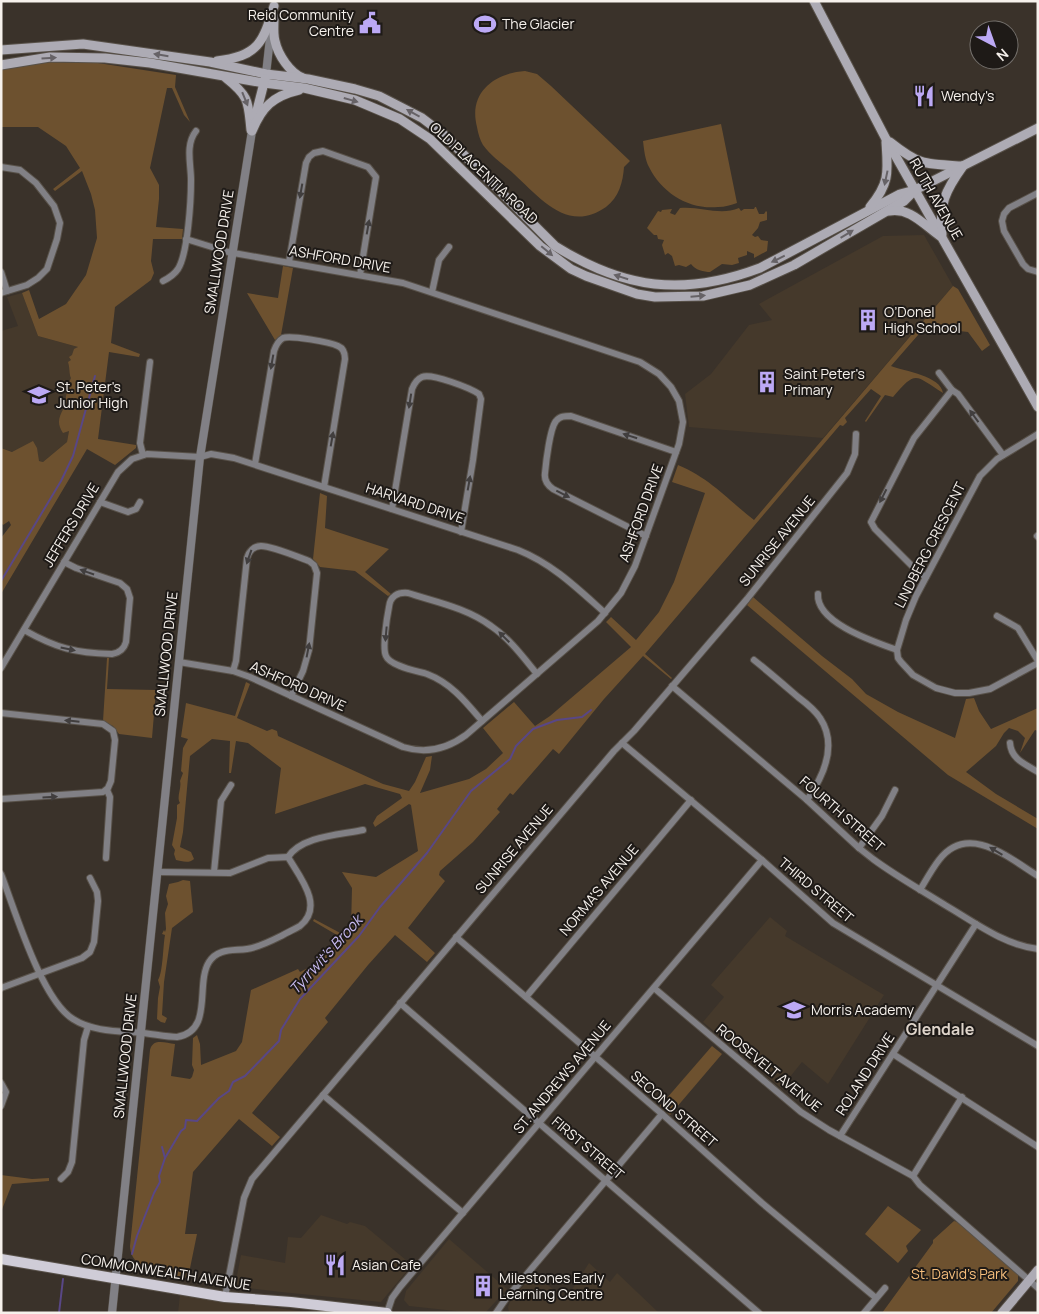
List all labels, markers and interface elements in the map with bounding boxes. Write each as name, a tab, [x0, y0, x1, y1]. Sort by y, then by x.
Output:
place label: Reid Community Centre	[248, 5, 355, 40]
public building icon: Reid Community Centre	[357, 10, 383, 36]
sports icon: The Glacier	[472, 11, 498, 37]
place label: The Glacier	[502, 14, 575, 33]
north arrow	[969, 20, 1019, 70]
text: N	[993, 45, 1013, 66]
one-way arrow	[153, 50, 169, 58]
one-way arrow	[42, 54, 58, 62]
restaurant icon: Wendy's	[911, 83, 937, 109]
place label: Wendy's	[941, 86, 994, 105]
one-way arrow	[241, 92, 250, 107]
one-way arrow	[344, 96, 359, 104]
one-way arrow	[407, 109, 420, 118]
street label: OLD PLACENTIA ROAD	[426, 117, 543, 228]
street label: RUTH AVENUE	[905, 155, 967, 243]
one-way arrow	[881, 170, 889, 186]
one-way arrow	[297, 184, 305, 200]
street label: SMALLWOOD DRIVE	[199, 188, 238, 315]
one-way arrow	[365, 218, 373, 234]
one-way arrow	[840, 230, 853, 239]
street label: ASHFORD DRIVE	[288, 240, 392, 277]
one-way arrow	[540, 245, 553, 256]
one-way arrow	[771, 255, 785, 263]
one-way arrow	[613, 273, 628, 281]
one-way arrow	[691, 292, 707, 300]
place label: O’Donel High School	[884, 302, 961, 337]
building icon: O’Donel High School	[855, 307, 881, 333]
one-way arrow	[268, 354, 276, 370]
place label: Saint Peter's Primary	[784, 364, 865, 399]
building icon: Saint Peter's Primary	[754, 369, 780, 395]
place label: St. Peter's Junior High	[56, 377, 128, 412]
school or university icon: St. Peter's Junior High	[26, 382, 52, 408]
one-way arrow	[406, 393, 414, 409]
one-way arrow	[969, 409, 979, 423]
one-way arrow	[328, 430, 336, 446]
one-way arrow	[623, 432, 638, 439]
street label: ASHFORD DRIVE	[614, 461, 667, 564]
one-way arrow	[466, 475, 474, 491]
street label: HARVARD DRIVE	[363, 478, 467, 527]
street label: LINDBERG CRESCENT	[890, 478, 970, 611]
street label: JEFFERS DRIVE	[38, 479, 103, 570]
one-way arrow	[879, 489, 887, 503]
one-way arrow	[555, 490, 570, 498]
street label: SUNRISE AVENUE	[734, 491, 819, 590]
one-way arrow	[245, 550, 253, 565]
one-way arrow	[79, 568, 94, 575]
street label: SMALLWOOD DRIVE	[149, 590, 182, 717]
one-way arrow	[382, 627, 390, 643]
one-way arrow	[499, 631, 511, 643]
one-way arrow	[305, 642, 313, 658]
one-way arrow	[61, 645, 76, 653]
street label: ASHFORD DRIVE	[247, 656, 349, 715]
one-way arrow	[63, 717, 79, 725]
street label: FOURTH STREET	[796, 771, 889, 856]
one-way arrow	[42, 792, 58, 800]
street label: SUNRISE AVENUE	[471, 800, 557, 897]
street label: NORMA'S AVENUE	[555, 840, 642, 939]
one-way arrow	[989, 846, 1002, 855]
street label: THIRD STREET	[775, 853, 858, 927]
water label: Tyrrwit's Brook	[284, 908, 369, 999]
street label: SMALLWOOD DRIVE	[108, 992, 141, 1119]
school or university icon: Morris Academy	[781, 997, 807, 1023]
place label: Morris Academy	[811, 1000, 915, 1019]
street label: ST. ANDREWS AVENUE	[509, 1016, 615, 1137]
district label: Glendale	[906, 1018, 975, 1040]
street label: ROOSEVELT AVENUE	[713, 1019, 826, 1116]
street label: ROLAND DRIVE	[831, 1029, 898, 1119]
street label: SECOND STREET	[627, 1066, 722, 1152]
street label: FIRST STREET	[548, 1112, 629, 1184]
street label: COMMONWEALTH AVENUE	[80, 1249, 252, 1294]
restaurant icon: Asian Cafe	[322, 1252, 348, 1278]
place label: Asian Cafe	[352, 1255, 421, 1274]
park label: St. David's Park	[911, 1264, 1008, 1283]
place label: Milestones Early Learning Centre	[499, 1268, 605, 1303]
building icon: Milestones Early Learning Centre	[470, 1273, 496, 1299]

